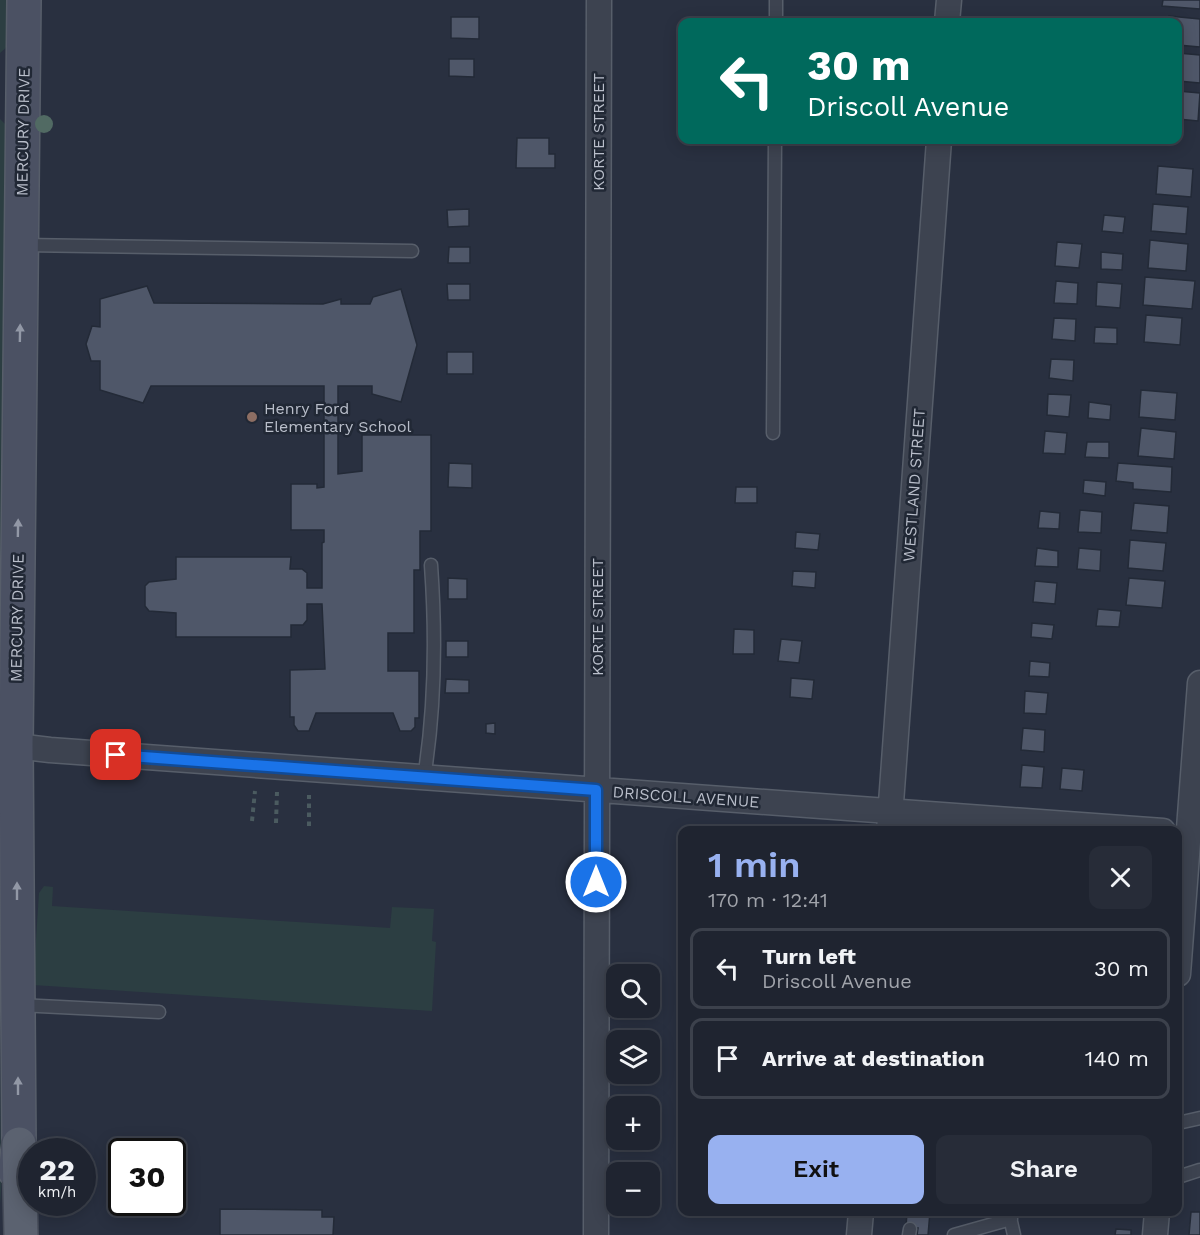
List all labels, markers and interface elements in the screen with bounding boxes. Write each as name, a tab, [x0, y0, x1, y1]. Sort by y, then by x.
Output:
text: 30 m	[807, 41, 911, 90]
icon: left	[708, 42, 786, 120]
street label: MERCURY DRIVE	[12, 68, 34, 196]
street label: KORTE STREET	[589, 73, 608, 191]
text: Driscoll Avenue	[807, 91, 1009, 123]
one-way arrow	[16, 323, 25, 342]
place label: Henry Ford Elementary School	[264, 399, 412, 436]
street label: WESTLAND STREET	[899, 407, 929, 563]
marker: Henry Ford Elementary School	[245, 410, 259, 424]
one-way arrow	[14, 518, 23, 537]
street label: MERCURY DRIVE	[6, 554, 28, 682]
street label: KORTE STREET	[588, 558, 607, 676]
pin	[90, 729, 141, 780]
icon: arrive	[99, 738, 132, 771]
street label: DRISCOLL AVENUE	[612, 782, 760, 812]
text: 1 min	[708, 844, 800, 886]
button: close	[1089, 846, 1152, 909]
position arrow	[564, 850, 628, 914]
one-way arrow	[12, 881, 22, 900]
text: 170 m · 12:41	[708, 888, 828, 912]
text: Turn left	[762, 944, 856, 969]
icon: left	[711, 952, 744, 985]
text: 30 m	[1094, 956, 1149, 981]
map controls	[606, 964, 660, 1216]
button: search	[606, 964, 660, 1018]
text: Driscoll Avenue	[762, 969, 912, 993]
button: layers	[606, 1030, 660, 1084]
icon: arrive	[711, 1042, 744, 1075]
text: Arrive at destination	[762, 1046, 985, 1071]
text: 140 m	[1085, 1046, 1149, 1071]
one-way arrow	[13, 1076, 23, 1095]
button: +	[606, 1096, 660, 1150]
button: Exit	[708, 1135, 924, 1204]
button: Share	[936, 1135, 1152, 1204]
speed limit sign: 30	[108, 1138, 186, 1216]
text: 22	[39, 1152, 75, 1187]
button: −	[606, 1162, 660, 1216]
text: km/h	[38, 1183, 76, 1201]

